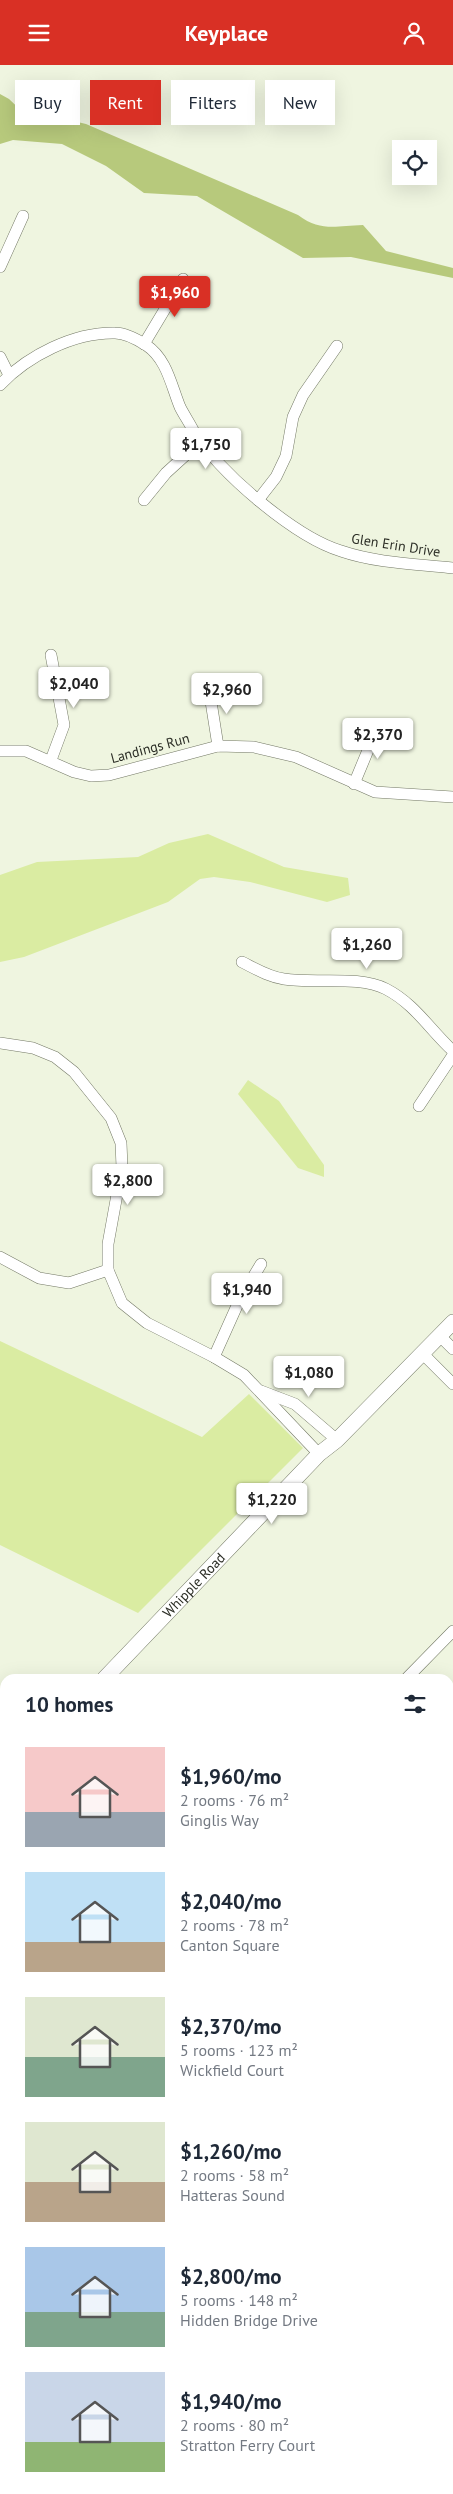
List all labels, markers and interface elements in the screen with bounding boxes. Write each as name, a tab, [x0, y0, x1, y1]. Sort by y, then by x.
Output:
icon: menu	[25, 19, 53, 47]
text: Keyplace	[185, 19, 268, 47]
icon: person	[400, 19, 428, 47]
chip: Buy	[15, 80, 80, 125]
chip: Rent	[90, 80, 161, 125]
chip: Filters	[171, 80, 255, 125]
chip: New	[265, 80, 335, 125]
map controls	[392, 140, 437, 185]
button: locate	[392, 140, 437, 185]
pin: $1,960	[134, 275, 216, 318]
text: $1,960	[150, 282, 200, 302]
pin: $1,750	[165, 427, 247, 470]
text: $1,750	[181, 434, 231, 454]
street label: Glen Erin Drive	[350, 529, 442, 561]
pin: $2,040	[33, 667, 115, 709]
text: $2,040	[49, 673, 99, 693]
pin: $2,960	[186, 673, 268, 715]
text: $2,960	[202, 679, 252, 699]
pin: $2,370	[337, 717, 419, 760]
text: $2,370	[353, 724, 403, 744]
street label: Landings Run	[109, 729, 191, 767]
pin: $1,260	[326, 927, 408, 970]
text: $1,260	[342, 934, 392, 954]
pin: $2,800	[87, 1163, 169, 1206]
text: $2,800	[103, 1170, 153, 1190]
pin: $1,940	[206, 1273, 288, 1315]
text: $1,940	[222, 1279, 272, 1299]
pin: $1,080	[268, 1355, 350, 1398]
text: $1,080	[284, 1362, 334, 1382]
pin: $1,220	[231, 1483, 313, 1525]
text: $1,220	[247, 1489, 297, 1509]
street label: Whipple Road	[159, 1549, 229, 1621]
icon: filters	[401, 1690, 429, 1718]
text: 10 homes	[25, 1691, 113, 1718]
text: $1,960/mo	[180, 1763, 282, 1790]
icon: home	[65, 1767, 125, 1827]
text: 2 rooms · 76 m²	[180, 1790, 289, 1810]
text: Ginglis Way	[180, 1810, 259, 1830]
text: $2,040/mo	[180, 1888, 282, 1915]
icon: home	[65, 1892, 125, 1952]
text: 2 rooms · 78 m²	[180, 1915, 289, 1935]
text: Canton Square	[180, 1935, 280, 1955]
text: $2,370/mo	[180, 2013, 282, 2040]
icon: home	[65, 2017, 125, 2077]
text: 5 rooms · 123 m²	[180, 2040, 298, 2060]
text: Wickfield Court	[180, 2060, 284, 2080]
text: $1,260/mo	[180, 2138, 282, 2165]
icon: home	[65, 2142, 125, 2202]
text: 2 rooms · 58 m²	[180, 2165, 289, 2185]
text: Hatteras Sound	[180, 2185, 285, 2205]
text: $2,800/mo	[180, 2263, 282, 2290]
icon: home	[65, 2267, 125, 2327]
text: 5 rooms · 148 m²	[180, 2290, 298, 2310]
text: Hidden Bridge Drive	[180, 2310, 318, 2330]
text: $1,940/mo	[180, 2388, 282, 2415]
icon: home	[65, 2392, 125, 2452]
text: 2 rooms · 80 m²	[180, 2415, 289, 2435]
text: Stratton Ferry Court	[180, 2435, 315, 2455]

